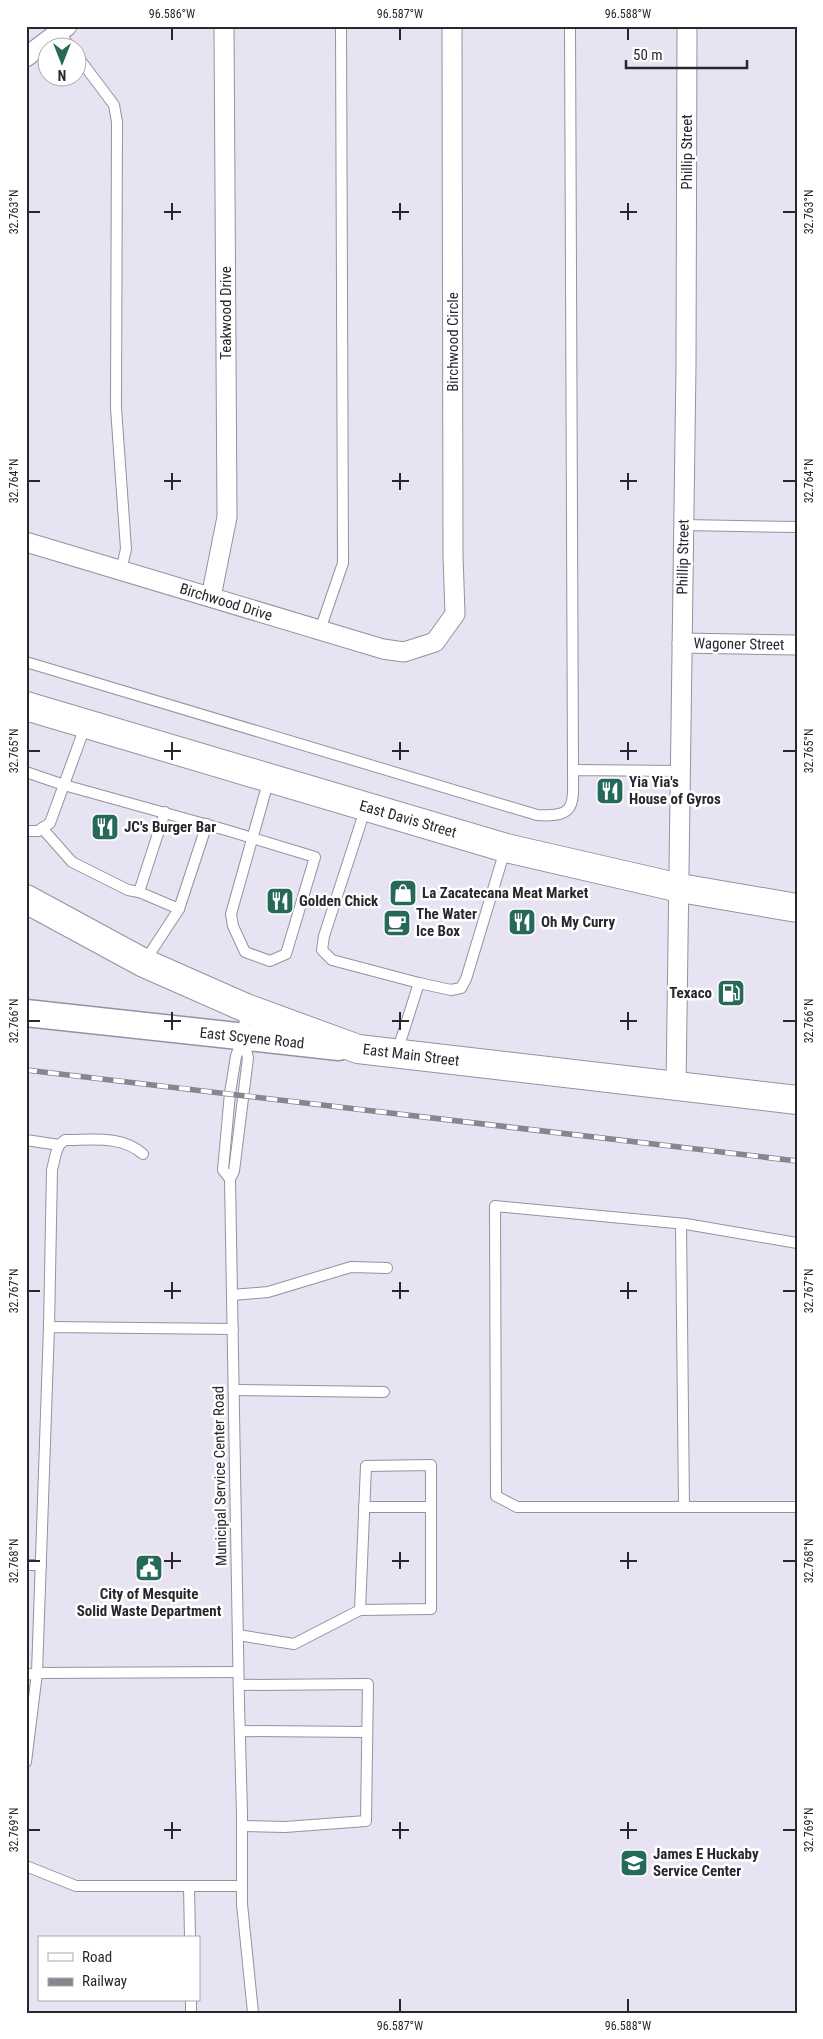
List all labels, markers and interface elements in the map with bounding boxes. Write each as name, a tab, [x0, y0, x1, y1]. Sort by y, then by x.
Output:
text: 96.586°W	[149, 7, 195, 21]
text: 96.587°W	[377, 7, 423, 21]
text: 96.588°W	[605, 7, 651, 21]
north arrow	[38, 38, 88, 88]
scale bar	[626, 38, 747, 70]
text: 50 m	[633, 46, 663, 64]
text: N	[58, 67, 66, 83]
street label: Phillip Street	[678, 114, 696, 190]
text: 32.763°N	[7, 190, 21, 234]
text: 32.763°N	[802, 190, 816, 234]
street label: Teakwood Drive	[217, 266, 235, 360]
street label: Birchwood Circle	[444, 292, 462, 392]
text: 32.764°N	[7, 459, 21, 503]
text: 32.764°N	[802, 459, 816, 503]
street label: Phillip Street	[673, 519, 693, 595]
street label: Birchwood Drive	[178, 579, 274, 625]
street label: Wagoner Street	[693, 634, 785, 654]
text: 32.765°N	[7, 729, 21, 773]
text: 32.765°N	[802, 729, 816, 773]
place label: Yia Yia's House of Gyros	[629, 773, 721, 808]
restaurant icon: Yia Yia's House of Gyros	[595, 776, 625, 806]
street label: East Davis Street	[357, 797, 459, 841]
restaurant icon: JC's Burger Bar	[90, 812, 120, 842]
place label: JC's Burger Bar	[124, 818, 216, 836]
shop icon: La Zacatecana Meat Market	[388, 878, 418, 908]
place label: La Zacatecana Meat Market	[422, 884, 589, 902]
restaurant icon: Golden Chick	[265, 886, 295, 916]
place label: Golden Chick	[299, 892, 379, 910]
place label: The Water Ice Box	[416, 905, 477, 940]
restaurant icon: Oh My Curry	[507, 907, 537, 937]
cafe icon: The Water Ice Box	[382, 908, 412, 938]
place label: Oh My Curry	[541, 913, 615, 931]
fuel station icon: Texaco	[716, 978, 746, 1008]
place label: Texaco	[669, 984, 712, 1002]
text: 32.766°N	[7, 999, 21, 1043]
text: 32.766°N	[802, 999, 816, 1043]
street label: East Scyene Road	[199, 1024, 305, 1052]
street label: East Main Street	[362, 1040, 460, 1070]
text: 32.767°N	[7, 1269, 21, 1313]
text: 32.767°N	[802, 1269, 816, 1313]
street label: Municipal Service Center Road	[209, 1386, 231, 1566]
text: 32.768°N	[7, 1539, 21, 1583]
text: 32.768°N	[802, 1539, 816, 1583]
public building icon: City of Mesquite Solid Waste Department	[134, 1553, 164, 1583]
place label: City of Mesquite Solid Waste Department	[77, 1585, 222, 1620]
text: 32.769°N	[7, 1808, 21, 1852]
text: 32.769°N	[802, 1808, 816, 1852]
place label: James E Huckaby Service Center	[653, 1845, 759, 1880]
school or university icon: James E Huckaby Service Center	[619, 1848, 649, 1878]
legend	[38, 1936, 200, 2002]
text: Road	[82, 1948, 112, 1966]
text: Railway	[82, 1972, 127, 1990]
text: 96.587°W	[377, 2019, 423, 2033]
text: 96.588°W	[605, 2019, 651, 2033]

